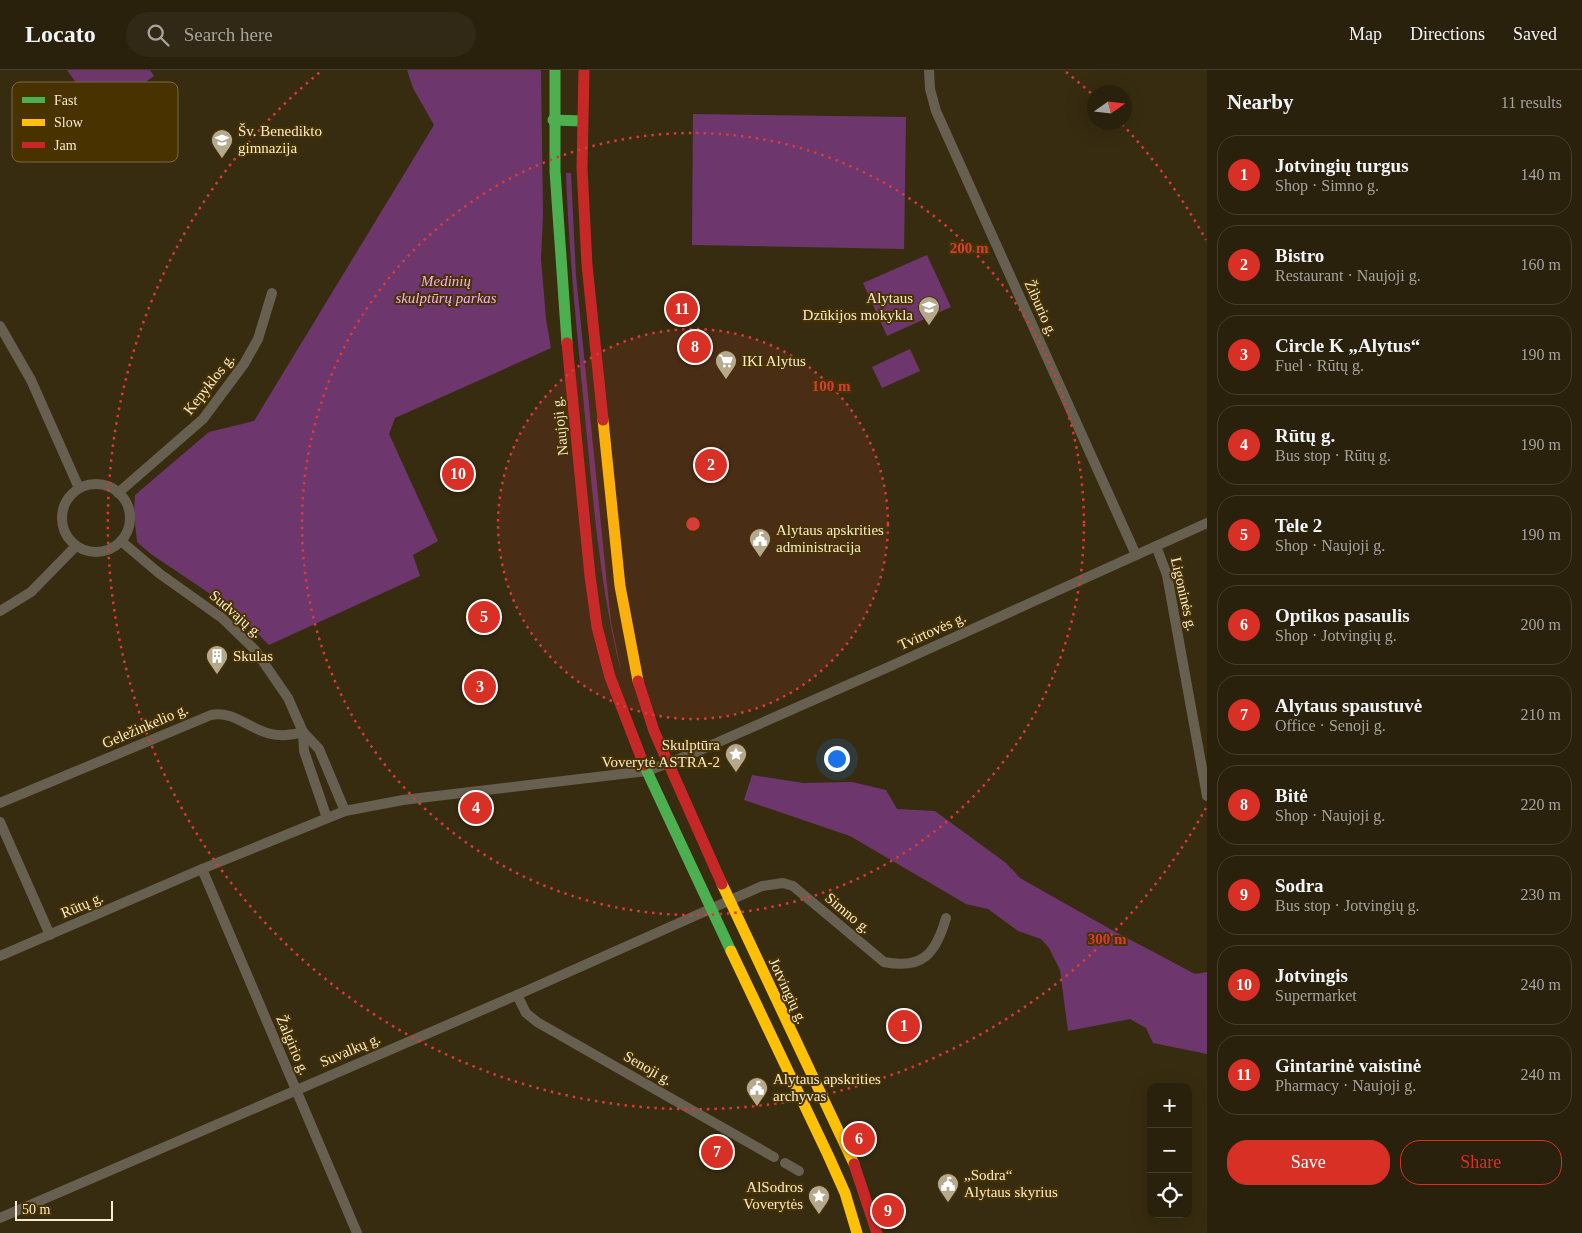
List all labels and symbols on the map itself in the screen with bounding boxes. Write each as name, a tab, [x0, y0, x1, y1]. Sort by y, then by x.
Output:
legend	[12, 82, 178, 162]
north arrow	[1087, 85, 1132, 130]
text: Fast	[54, 93, 77, 108]
text: Slow	[54, 115, 84, 130]
place label: Šv. Benedikto gimnazija	[238, 123, 322, 156]
school or university icon: Šv. Benedikto gimnazija	[210, 128, 234, 159]
text: Jam	[54, 138, 77, 153]
text: 200 m	[950, 240, 989, 256]
park label: Medinių skulptūrų parkas	[395, 273, 497, 306]
street label: Žiburio g.	[1021, 277, 1061, 339]
pin: 11	[666, 290, 698, 328]
place label: Alytaus Dzūkijos mokykla	[803, 290, 913, 323]
school or university icon: Alytaus Dzūkijos mokykla	[917, 295, 941, 326]
pin: 8	[679, 328, 711, 366]
supermarket icon: IKI Alytus	[714, 349, 738, 380]
street label: Kepyklos g.	[180, 351, 238, 417]
place label: IKI Alytus	[742, 353, 806, 369]
text: 100 m	[812, 378, 851, 394]
street label: Naujoji g.	[549, 395, 571, 457]
pin: 2	[695, 446, 727, 484]
pin: 10	[442, 455, 474, 493]
centre of rings	[684, 515, 702, 533]
place label: Alytaus apskrities administracija	[776, 522, 884, 555]
public building icon: Alytaus apskrities administracija	[748, 527, 772, 558]
street label: Ligoninės g.	[1168, 556, 1200, 632]
street label: Sudvajų g.	[207, 587, 265, 641]
pin: 5	[468, 598, 500, 636]
street label: Tvirtovės g.	[896, 609, 968, 653]
building icon: Skulas	[205, 644, 229, 675]
place label: Skulas	[233, 648, 273, 664]
pin: 3	[464, 668, 496, 706]
street label: Geležinkelio g.	[100, 701, 190, 751]
place label: Skulptūra Voverytė ASTRA-2	[602, 737, 720, 770]
place icon: Skulptūra Voverytė ASTRA-2	[724, 742, 748, 773]
your location	[824, 746, 850, 772]
pin: 4	[460, 789, 492, 827]
street label: Rūtų g.	[59, 889, 105, 921]
street label: Simno g.	[822, 889, 874, 937]
text: 300 m	[1088, 931, 1127, 947]
street label: Jotvingių g.	[766, 956, 810, 1026]
pin: 1	[888, 1007, 920, 1045]
street label: Žalgirio g.	[273, 1013, 313, 1077]
street label: Suvalkų g.	[317, 1030, 383, 1070]
street label: Senoji g.	[621, 1048, 675, 1088]
place label: Alytaus apskrities archyvas	[773, 1071, 881, 1104]
public building icon: Alytaus apskrities archyvas	[745, 1076, 769, 1107]
pin: 6	[843, 1120, 875, 1158]
pin: 7	[701, 1133, 733, 1171]
place label: „Sodra“ Alytaus skyrius	[964, 1167, 1058, 1200]
public building icon: „Sodra“ Alytaus skyrius	[936, 1172, 960, 1203]
place label: AlSodros Voverytės	[743, 1179, 803, 1212]
place icon: AlSodros Voverytės	[807, 1184, 831, 1215]
pin: 9	[872, 1192, 904, 1230]
scale bar	[15, 1198, 112, 1221]

